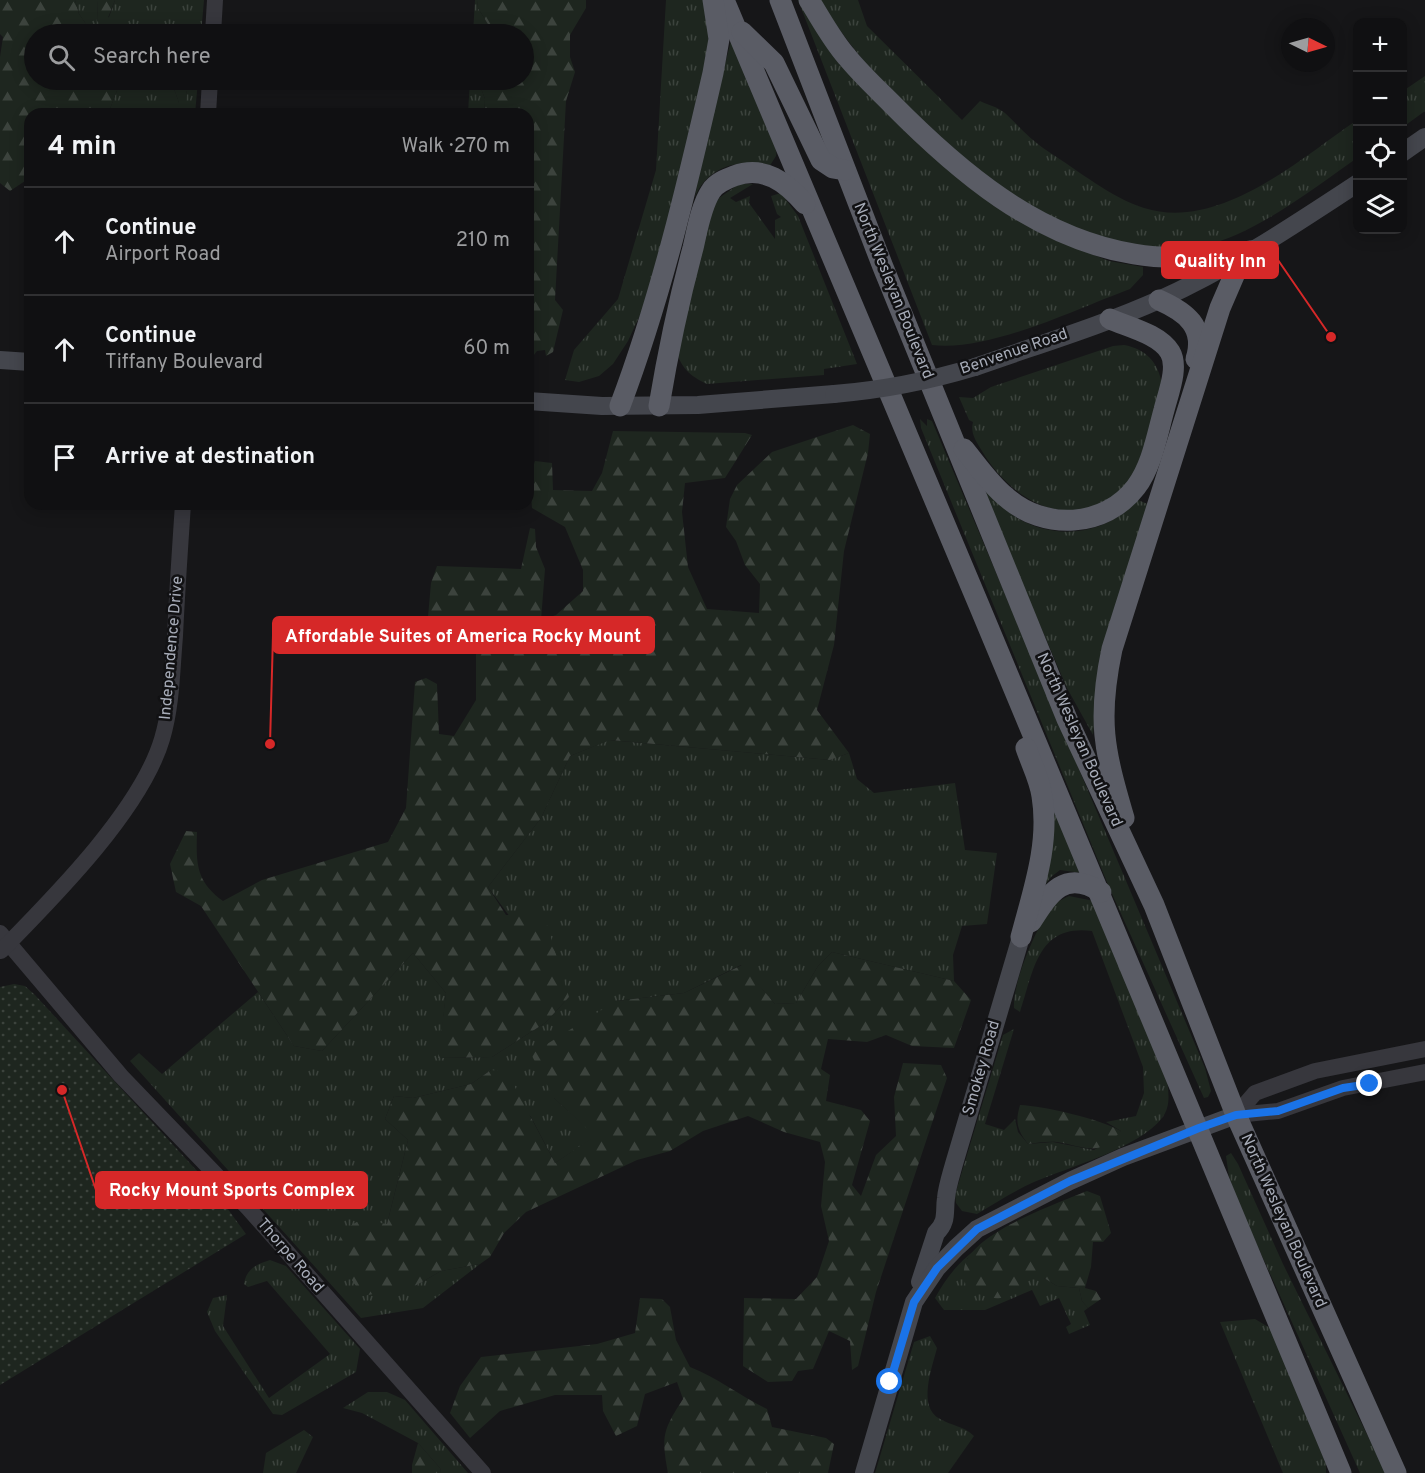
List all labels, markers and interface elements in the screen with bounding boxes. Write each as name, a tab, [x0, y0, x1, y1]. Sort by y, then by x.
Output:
north arrow	[1281, 18, 1335, 72]
map controls	[1353, 18, 1407, 234]
button: +	[1353, 18, 1407, 72]
search box	[24, 24, 534, 90]
icon: search	[45, 41, 78, 74]
text: Search here	[93, 44, 211, 71]
button: −	[1353, 72, 1407, 126]
button: locate	[1353, 126, 1407, 180]
text: 4 min	[48, 131, 117, 164]
text: Walk · 270 m	[402, 134, 510, 160]
button: layers	[1353, 180, 1407, 234]
street label: North Wesleyan Boulevard	[848, 200, 938, 382]
text: Continue	[105, 215, 196, 242]
icon: ahead	[48, 225, 81, 258]
text: 210 m	[456, 228, 510, 254]
text: Airport Road	[105, 242, 221, 268]
callout: Quality Inn	[1162, 242, 1278, 278]
text: Quality Inn	[1174, 251, 1266, 274]
text: Continue	[105, 323, 196, 350]
street label: Benvenue Road	[958, 324, 1070, 380]
icon: ahead	[48, 333, 81, 366]
text: 60 m	[464, 336, 510, 362]
text: Tiffany Boulevard	[105, 350, 263, 376]
icon: arrive	[48, 441, 81, 474]
text: Arrive at destination	[105, 444, 315, 471]
street label: Independence Drive	[156, 575, 188, 721]
callout: Affordable Suites of America Rocky Mount	[273, 617, 654, 653]
text: Affordable Suites of America Rocky Mount	[285, 626, 641, 649]
street label: North Wesleyan Boulevard	[1032, 650, 1126, 830]
street label: Smokey Road	[959, 1018, 1005, 1118]
route end	[1356, 1070, 1382, 1096]
street label: North Wesleyan Boulevard	[1236, 1131, 1330, 1311]
callout: Rocky Mount Sports Complex	[96, 1172, 367, 1208]
text: Rocky Mount Sports Complex	[109, 1180, 355, 1203]
street label: Thorpe Road	[252, 1215, 328, 1297]
route start	[876, 1368, 902, 1394]

